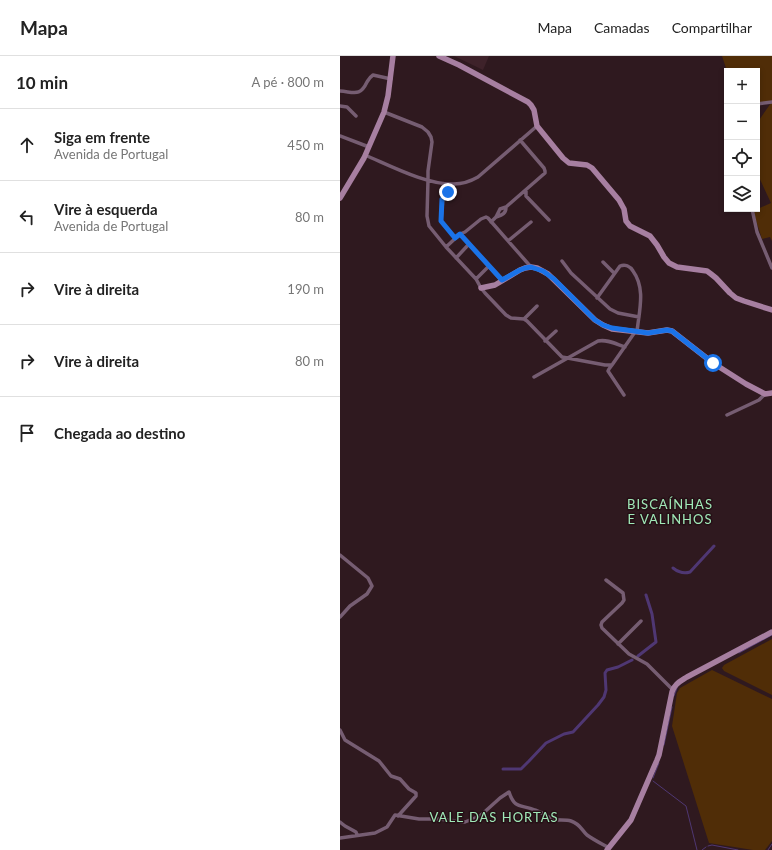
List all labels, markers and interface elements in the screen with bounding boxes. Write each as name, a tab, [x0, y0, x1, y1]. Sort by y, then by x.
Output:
text: Mapa	[20, 16, 68, 39]
text: Mapa	[537, 19, 572, 36]
text: Camadas	[594, 19, 650, 36]
text: Compartilhar	[672, 19, 752, 36]
map controls	[724, 68, 760, 212]
button: +	[724, 68, 760, 104]
text: 10 min	[16, 72, 68, 93]
text: A pé · 800 m	[251, 74, 324, 90]
button: −	[724, 104, 760, 140]
text: Siga em frente	[54, 128, 150, 146]
icon: ahead	[16, 134, 38, 156]
text: 450 m	[287, 137, 324, 153]
button: locate	[724, 140, 760, 176]
text: Avenida de Portugal	[54, 146, 168, 162]
button: layers	[724, 176, 760, 212]
route end	[439, 183, 457, 201]
text: Vire à esquerda	[54, 200, 158, 218]
icon: left	[16, 206, 38, 228]
text: 80 m	[295, 209, 324, 225]
text: Avenida de Portugal	[54, 218, 168, 234]
icon: right	[16, 278, 38, 300]
text: Vire à direita	[54, 280, 139, 298]
text: 190 m	[287, 281, 324, 297]
icon: right	[16, 350, 38, 372]
text: Vire à direita	[54, 352, 139, 370]
text: 80 m	[295, 353, 324, 369]
route start	[704, 354, 722, 372]
icon: arrive	[16, 422, 38, 444]
text: Chegada ao destino	[54, 424, 185, 442]
district label: BISCAÍNHAS E VALINHOS	[627, 496, 713, 527]
district label: VALE DAS HORTAS	[429, 809, 559, 825]

